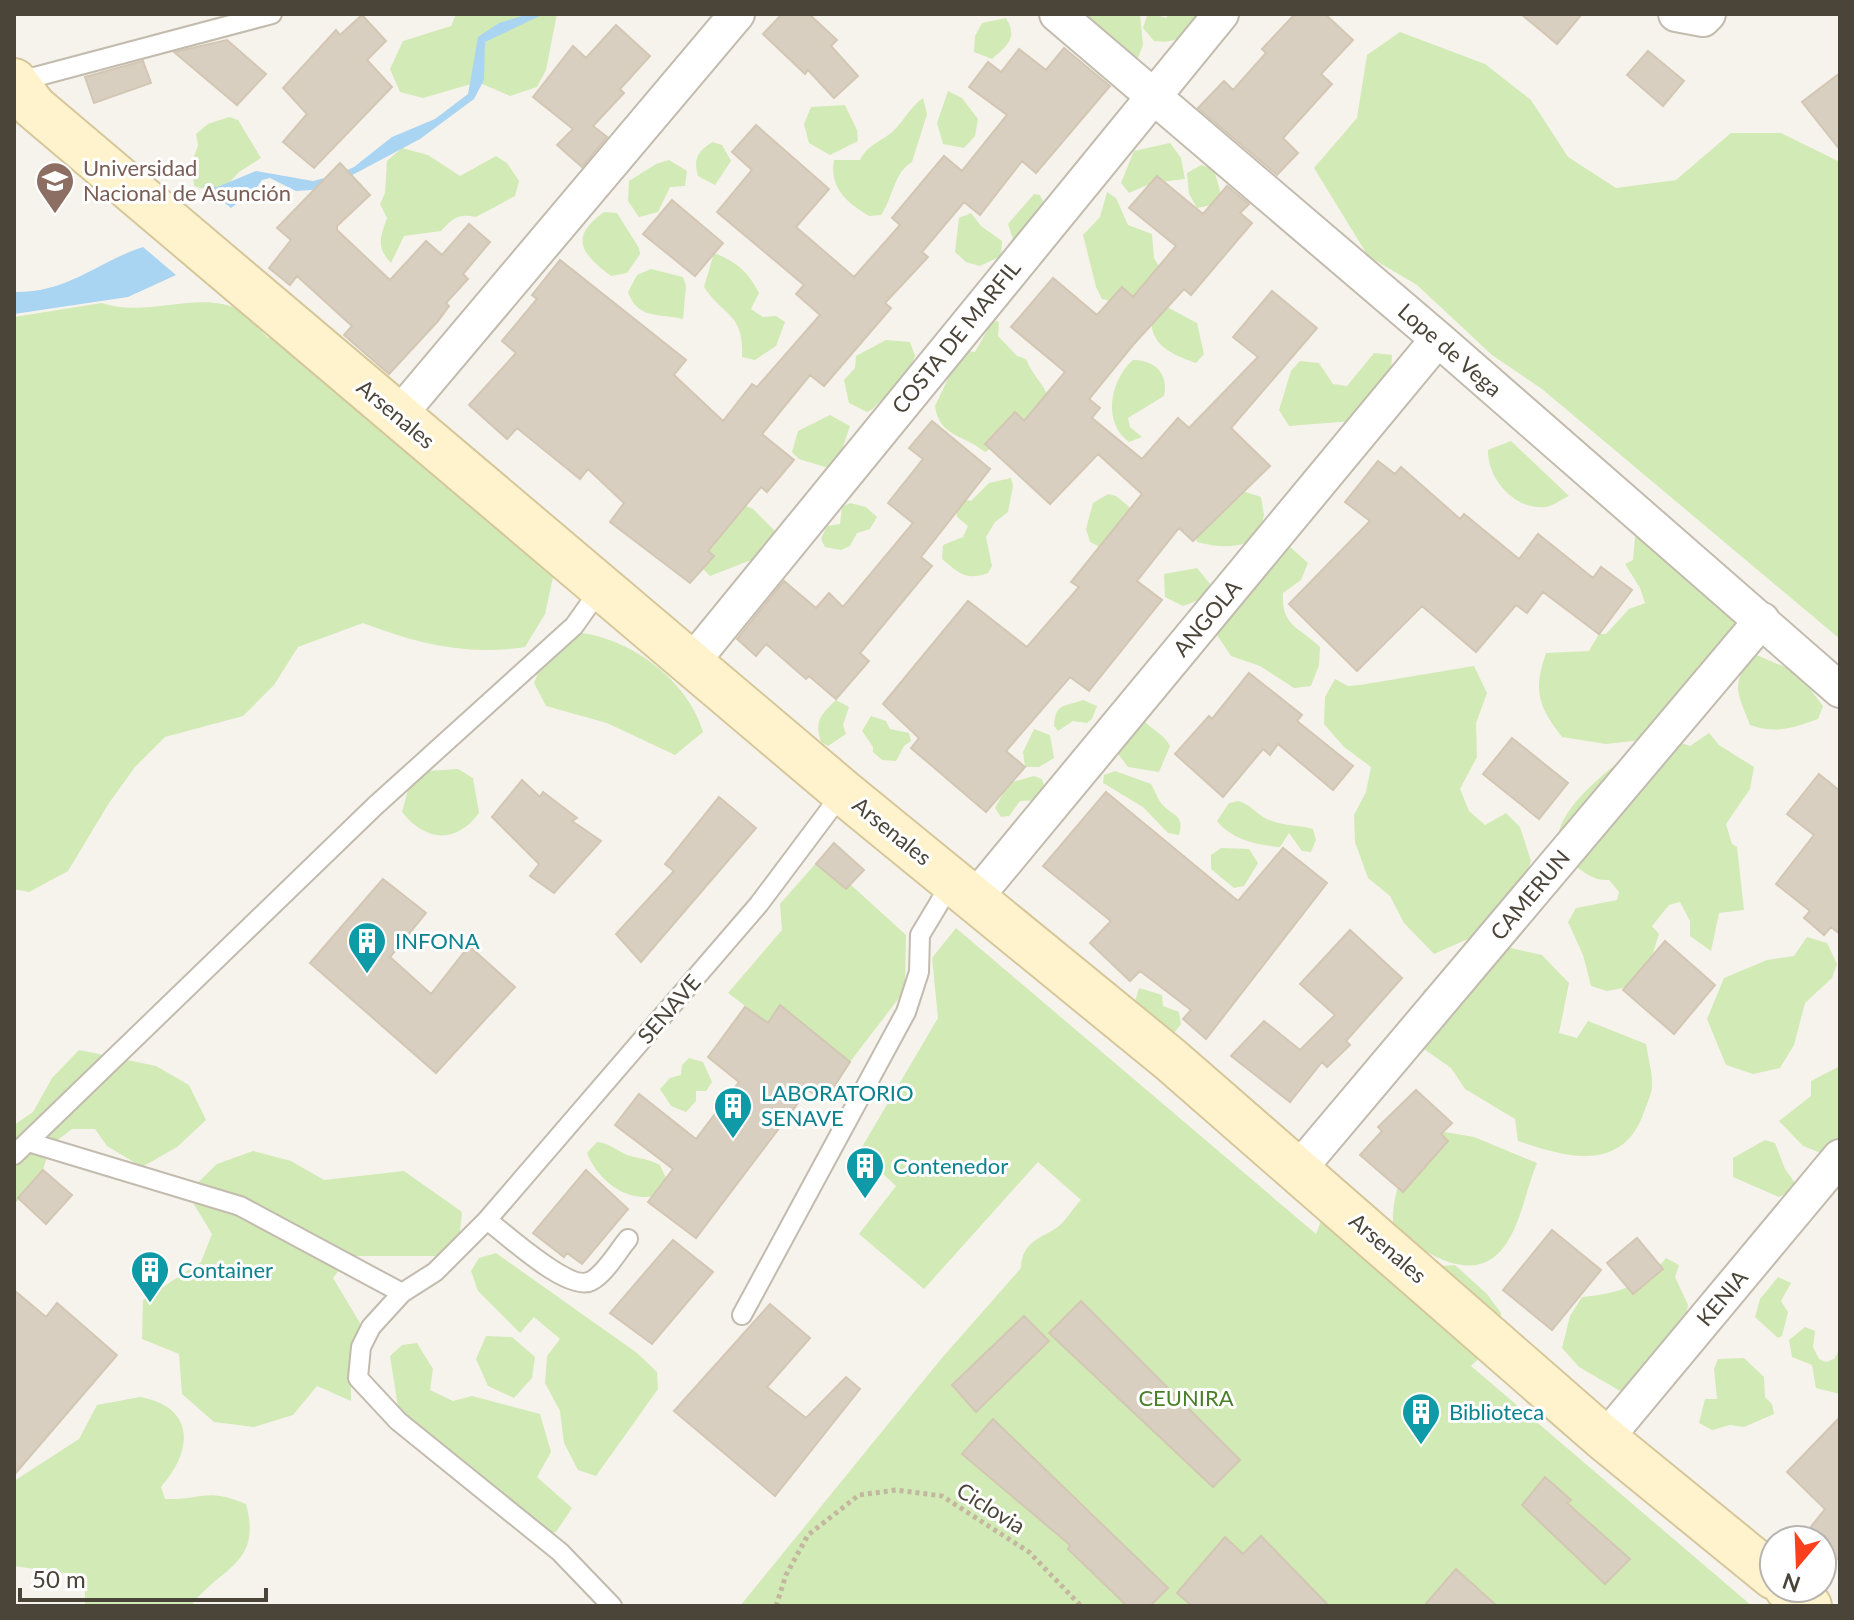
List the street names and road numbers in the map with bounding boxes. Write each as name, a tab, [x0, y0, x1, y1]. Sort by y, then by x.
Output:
street label: COSTA DE MARFIL	[886, 255, 1026, 419]
street label: Lope de Vega	[1393, 297, 1508, 402]
street label: Arsenales	[352, 373, 441, 454]
street label: ANGOLA	[1167, 574, 1246, 661]
street label: Arsenales	[847, 791, 937, 871]
street label: CAMERUN	[1484, 844, 1575, 945]
street label: SENAVE	[631, 969, 706, 1049]
street label: Arsenales	[1344, 1207, 1432, 1288]
street label: KENIA	[1690, 1264, 1753, 1331]
street label: Ciclovia	[952, 1476, 1030, 1539]

